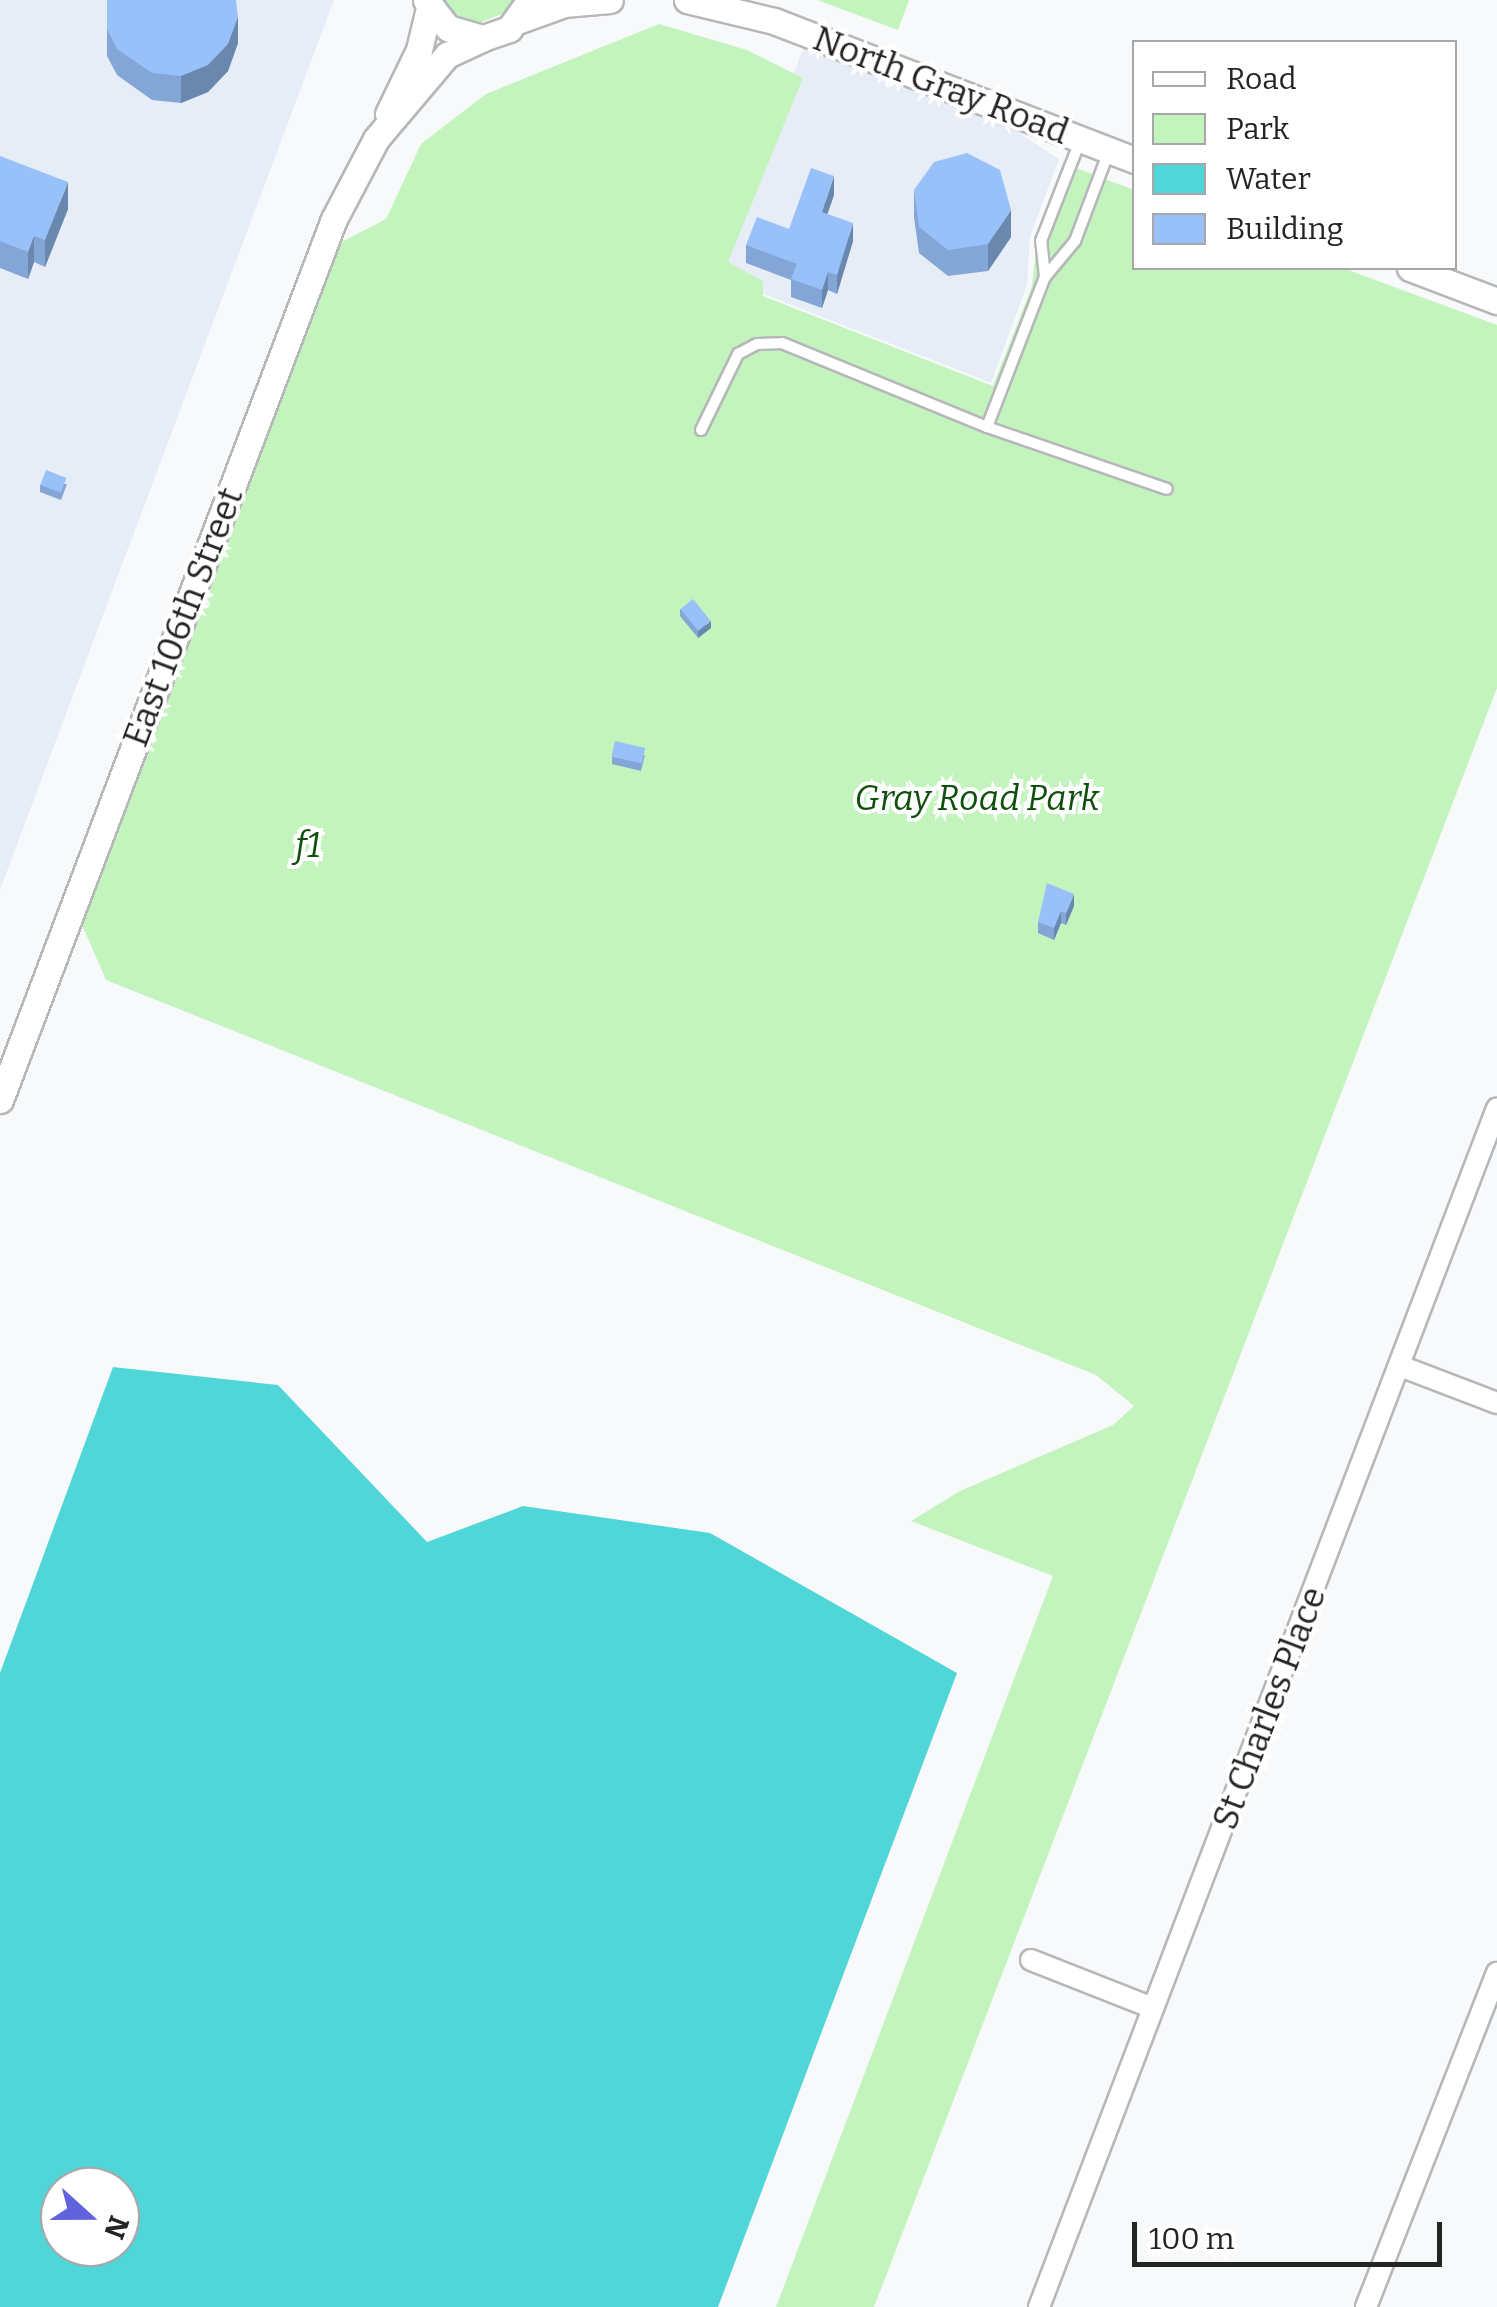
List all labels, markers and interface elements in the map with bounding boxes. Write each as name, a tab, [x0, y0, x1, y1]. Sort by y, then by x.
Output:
street label: North Gray Road	[807, 17, 1075, 153]
legend	[1132, 40, 1457, 270]
text: Road	[1226, 61, 1297, 97]
text: Park	[1226, 111, 1289, 147]
text: Water	[1226, 161, 1311, 197]
text: Building	[1226, 211, 1344, 247]
street label: East 106th Street	[114, 482, 252, 752]
park label: Gray Road Park	[854, 777, 1100, 819]
park label: f1	[295, 824, 321, 866]
street label: St Charles Place	[1204, 1581, 1334, 1835]
north arrow	[40, 2167, 140, 2267]
scale bar	[1137, 2202, 1447, 2264]
text: N	[97, 2211, 136, 2243]
text: 100 m	[1149, 2221, 1234, 2257]

